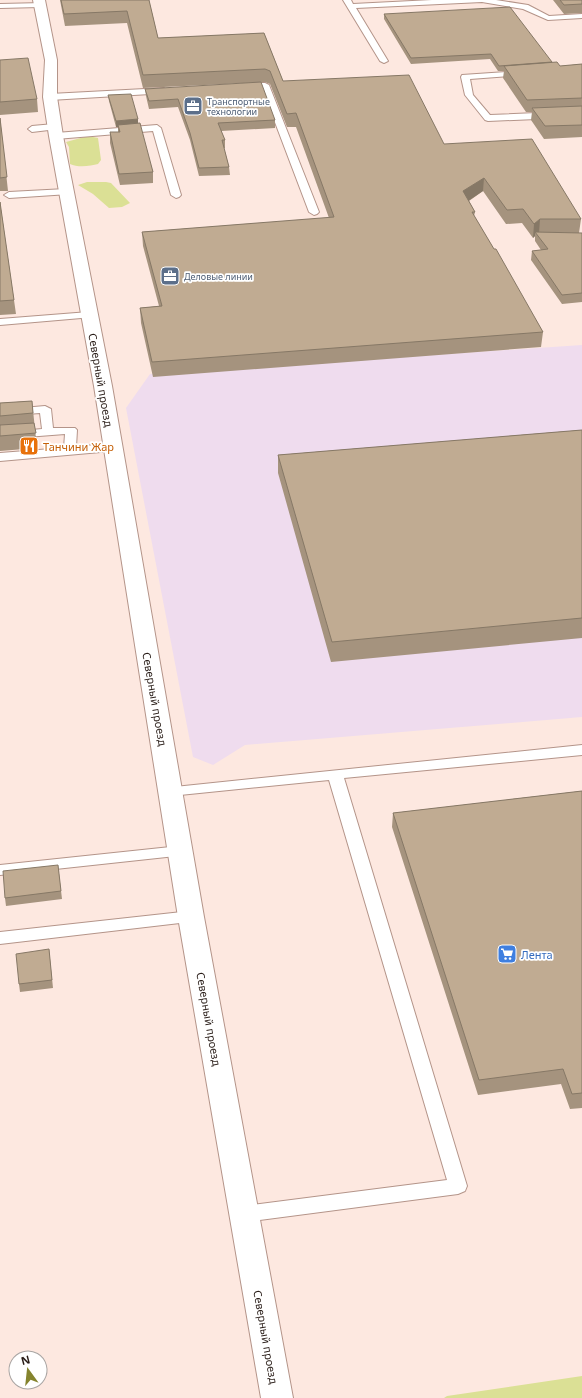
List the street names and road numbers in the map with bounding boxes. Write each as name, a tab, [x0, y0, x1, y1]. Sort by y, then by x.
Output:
street label: Северный проезд	[85, 332, 117, 428]
street label: Северный проезд	[139, 651, 171, 747]
street label: Северный проезд	[193, 971, 225, 1067]
street label: Северный проезд	[250, 1289, 282, 1385]

